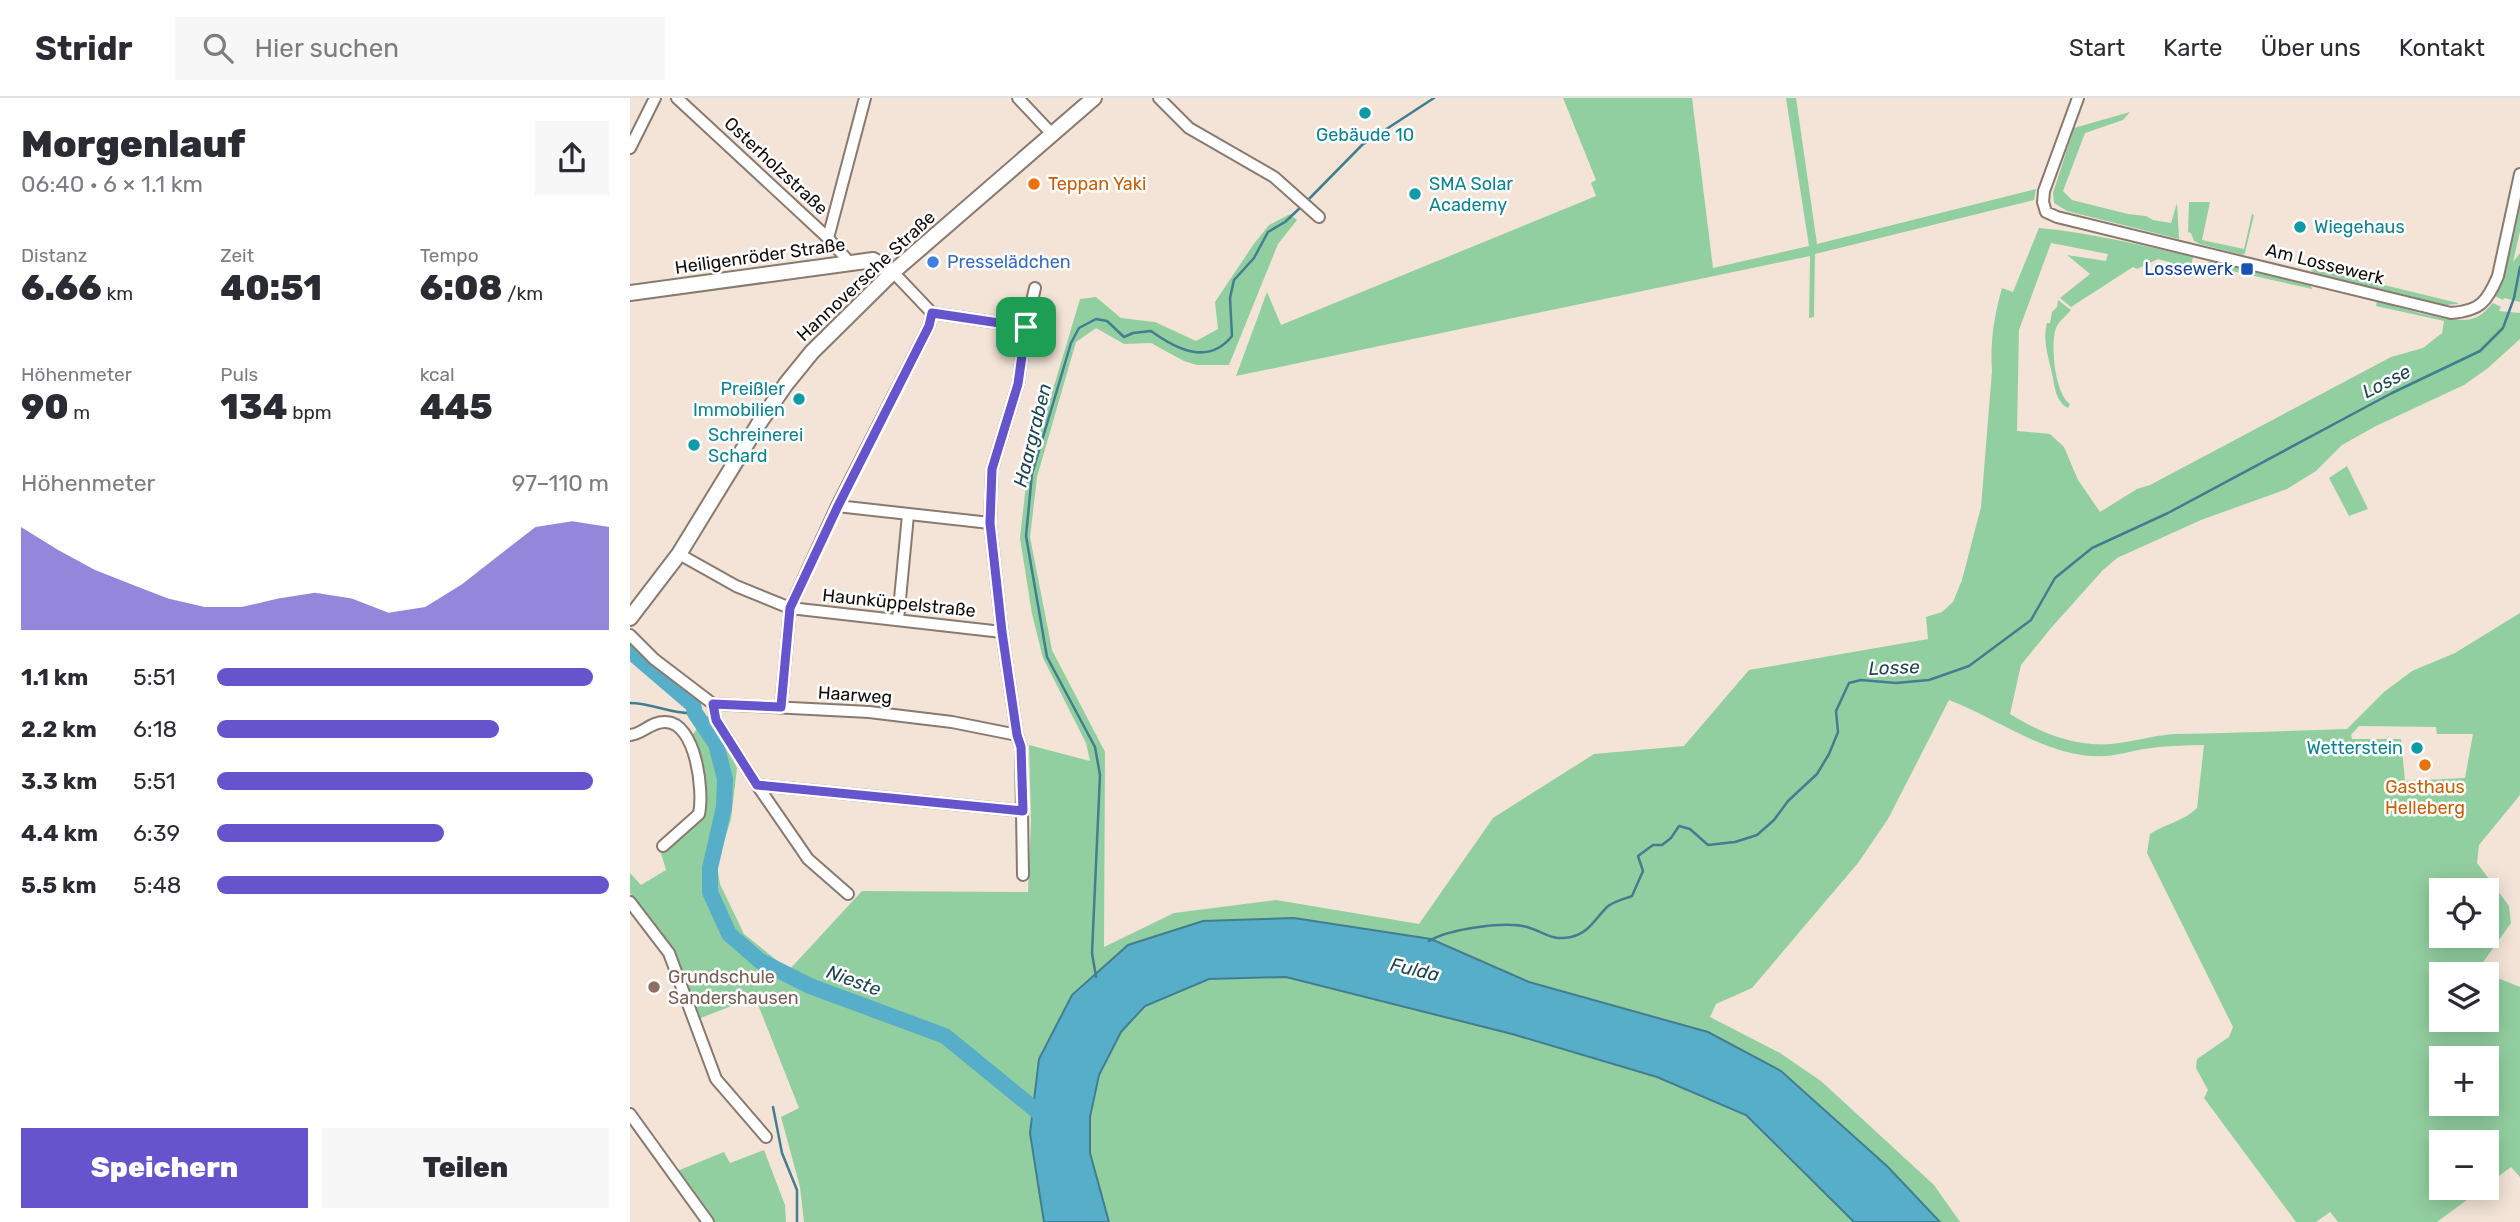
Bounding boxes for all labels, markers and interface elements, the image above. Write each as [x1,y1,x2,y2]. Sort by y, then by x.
search box [175,17,665,80]
text: Stridr [35,29,133,68]
icon: search [199,29,237,67]
text: Hier suchen [255,33,399,64]
text: Start [2069,34,2125,62]
text: Karte [2163,34,2223,62]
text: Über uns [2261,34,2361,62]
text: Kontakt [2399,34,2485,62]
marker: Gebäude 10 [1357,105,1373,121]
street label: Osterholzstraße [720,112,832,220]
text: Morgenlauf [21,121,245,167]
button: share [535,121,609,195]
place label: Gebäude 10 [1316,124,1414,146]
text: 06:40 · 6 × 1.1 km [21,170,203,198]
place label: Teppan Yaki [1048,173,1146,195]
place label: SMA Solar Academy [1429,173,1513,216]
marker: Teppan Yaki [1026,176,1042,192]
marker: SMA Solar Academy [1407,186,1423,202]
street label: Hannoversche Straße [792,206,940,346]
place label: Wiegehaus [2314,216,2405,238]
marker: Wiegehaus [2292,219,2308,235]
street label: Heiligenröder Straße [673,233,847,279]
street label: Am Lossewerk [2263,239,2387,290]
text: Distanz [21,244,87,267]
text: Zeit [220,244,254,267]
text: Tempo [420,244,479,267]
place label: Presselädchen [947,251,1071,273]
marker: Presselädchen [925,254,941,270]
place label: Lossewerk [2144,258,2234,280]
marker: Lossewerk [2239,261,2255,277]
text: 6.66 [21,267,102,309]
text: 40:51 [220,267,322,309]
text: 6:08 [420,267,503,309]
text: km [102,282,133,305]
text: /km [503,282,543,305]
pin [996,297,1056,357]
icon: arrive [1007,308,1045,346]
water label: Losse [2358,359,2415,403]
text: Höhenmeter [21,363,132,386]
text: Puls [220,363,258,386]
text: kcal [420,363,455,386]
place label: Preißler Immobilien [693,378,785,421]
water label: Haargraben [1008,381,1056,489]
text: 90 [21,386,69,428]
text: 134 [220,386,288,428]
text: 445 [420,386,493,428]
marker: Preißler Immobilien [791,391,807,407]
text: m [69,401,90,424]
text: bpm [288,401,332,424]
place label: Schreinerei Schard [708,424,803,467]
marker: Schreinerei Schard [686,437,702,453]
text: Höhenmeter [21,469,155,497]
text: 97–110 m [512,469,609,497]
street label: Haunküppelstraße [821,584,977,622]
water label: Losse [1868,655,1920,680]
text: 1.1 km [21,663,88,691]
text: 5:51 [133,663,176,691]
street label: Haarweg [817,681,893,709]
text: 2.2 km [21,715,97,743]
text: 6:18 [133,715,177,743]
place label: Wetterstein [2306,737,2403,759]
marker: Wetterstein [2409,740,2425,756]
marker: Gasthaus Helleberg [2417,757,2433,773]
text: 3.3 km [21,767,97,795]
text: 5:51 [133,767,176,795]
place label: Gasthaus Helleberg [2385,776,2465,819]
text: 4.4 km [21,819,98,847]
text: 6:39 [133,819,180,847]
text: 5.5 km [21,871,97,899]
text: 5:48 [133,871,181,899]
map controls [2429,878,2499,1200]
button: locate [2429,878,2499,948]
water label: Fulda [1388,953,1442,986]
water label: Nieste [824,960,884,1001]
button: layers [2429,962,2499,1032]
place label: Grundschule Sandershausen [668,966,799,1009]
marker: Grundschule Sandershausen [646,979,662,995]
button: + [2429,1046,2499,1116]
button: Speichern [21,1128,308,1208]
button: Teilen [322,1128,609,1208]
button: − [2429,1130,2499,1200]

